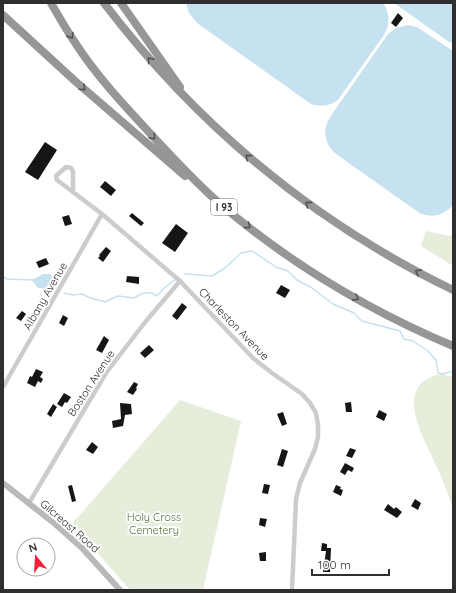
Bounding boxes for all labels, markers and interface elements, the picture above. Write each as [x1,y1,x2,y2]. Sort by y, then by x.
one-way arrow [67,32,74,39]
one-way arrow [147,57,154,64]
one-way arrow [79,84,86,91]
one-way arrow [148,132,156,140]
one-way arrow [245,154,253,161]
road number: I 93 [211,199,237,215]
one-way arrow [305,201,312,209]
one-way arrow [243,221,250,228]
street label: Albany Avenue [20,260,70,332]
one-way arrow [415,270,422,277]
street label: Charleston Avenue [196,285,272,363]
one-way arrow [352,293,359,301]
street label: Boston Avenue [64,347,118,419]
street label: Gilcreast Road [37,496,103,556]
park label: Holy Cross Cemetery [127,510,181,537]
north arrow [16,537,56,577]
text: N [27,540,39,555]
scale bar [312,551,389,577]
text: 100 m [318,557,351,572]

